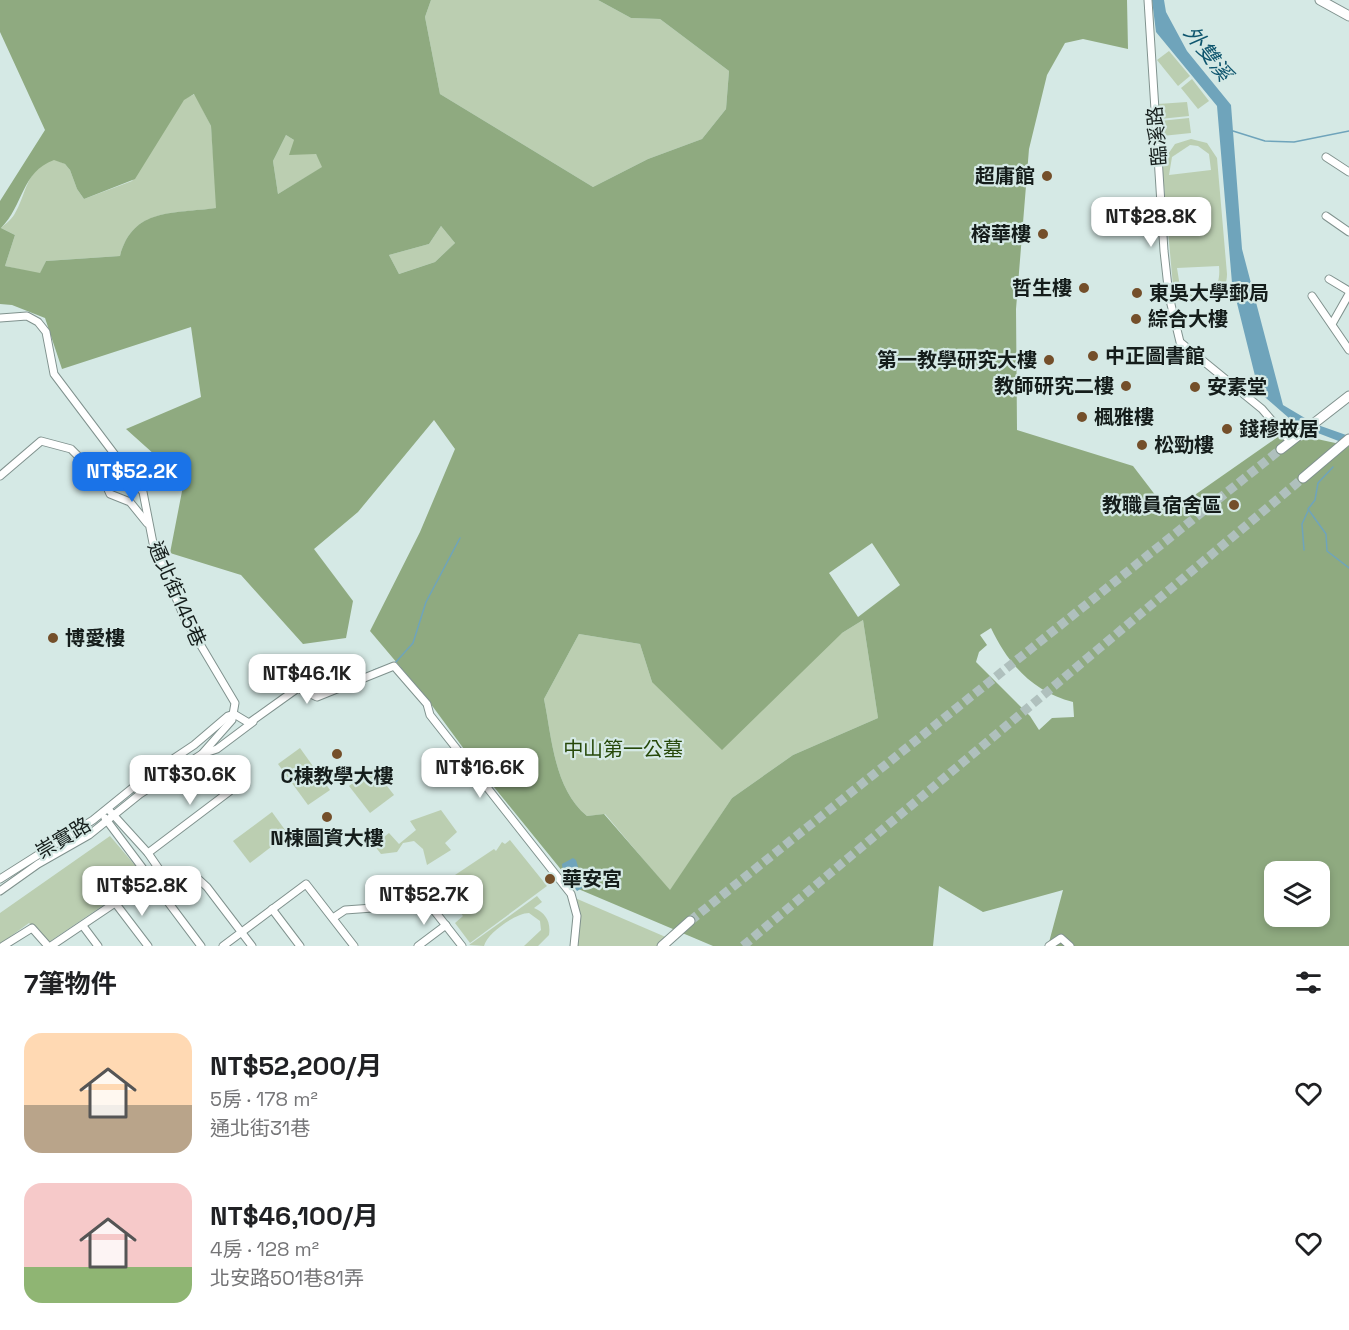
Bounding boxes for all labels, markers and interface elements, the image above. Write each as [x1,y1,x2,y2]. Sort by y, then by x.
water label: 外雙溪 [1178,20,1240,88]
street label: 臨溪路 [1141,105,1173,167]
place label: 超庸館 [975,163,1035,189]
marker: 超庸館 [1040,169,1054,183]
pin: NT$28.8K [1089,197,1213,248]
text: NT$28.8K [1105,203,1197,229]
place label: 榕華樓 [971,221,1031,247]
marker: 榕華樓 [1036,227,1050,241]
place label: 哲生樓 [1012,275,1072,301]
place label: 東吳大學郵局 [1149,280,1269,306]
marker: 哲生樓 [1077,281,1091,295]
marker: 東吳大學郵局 [1130,286,1144,300]
place label: 綜合大樓 [1148,306,1228,332]
marker: 綜合大樓 [1129,312,1143,326]
place label: 中正圖書館 [1105,343,1205,369]
place label: 第一教學研究大樓 [877,347,1037,373]
marker: 中正圖書館 [1086,349,1100,363]
marker: 第一教學研究大樓 [1042,353,1056,367]
place label: 教師研究二樓 [994,373,1114,399]
place label: 安素堂 [1207,374,1267,400]
marker: 教師研究二樓 [1119,379,1133,393]
marker: 安素堂 [1188,380,1202,394]
place label: 楓雅樓 [1094,404,1154,430]
marker: 楓雅樓 [1075,410,1089,424]
place label: 錢穆故居 [1239,416,1319,442]
marker: 錢穆故居 [1220,422,1234,436]
place label: 松勁樓 [1154,432,1214,458]
marker: 松勁樓 [1135,438,1149,452]
pin: NT$52.2K [70,452,194,503]
text: NT$52.2K [86,458,178,484]
place label: 教職員宿舍區 [1102,492,1222,518]
marker: 教職員宿舍區 [1227,498,1241,512]
street label: 通北街145巷 [142,537,212,651]
place label: 博愛樓 [65,625,125,651]
marker: 博愛樓 [46,631,60,645]
pin: NT$46.1K [245,654,369,705]
text: NT$46.1K [263,660,351,686]
park label: 中山第一公墓 [563,736,683,762]
marker: C棟教學大樓 [330,747,344,761]
pin: NT$16.6K [418,748,542,799]
text: NT$16.6K [435,754,525,780]
pin: NT$30.6K [128,755,252,806]
text: NT$30.6K [144,761,236,787]
place label: C棟教學大樓 [281,763,393,789]
marker: N棟圖資大樓 [320,810,334,824]
street label: 崇實路 [31,811,95,865]
place label: N棟圖資大樓 [270,825,384,851]
map controls [1264,861,1330,927]
button: layers [1264,861,1330,927]
pin: NT$52.8K [80,866,204,917]
place label: 華安宮 [562,866,622,892]
text: NT$52.8K [96,872,188,898]
marker: 華安宮 [543,872,557,886]
pin: NT$52.7K [362,875,486,926]
text: NT$52.7K [379,881,469,907]
icon: filters [1292,966,1325,999]
text: 7筆物件 [24,967,116,1001]
text: NT$52,200/月 [210,1049,382,1083]
icon: home [72,1057,144,1129]
icon: heart [1292,1077,1325,1110]
text: 5房 · 178 m² [210,1086,318,1112]
text: 通北街31巷 [210,1115,310,1141]
text: NT$46,100/月 [210,1199,379,1233]
icon: home [72,1207,144,1279]
icon: heart [1292,1227,1325,1260]
text: 4房 · 128 m² [210,1236,319,1262]
text: 北安路501巷81弄 [210,1265,364,1291]

